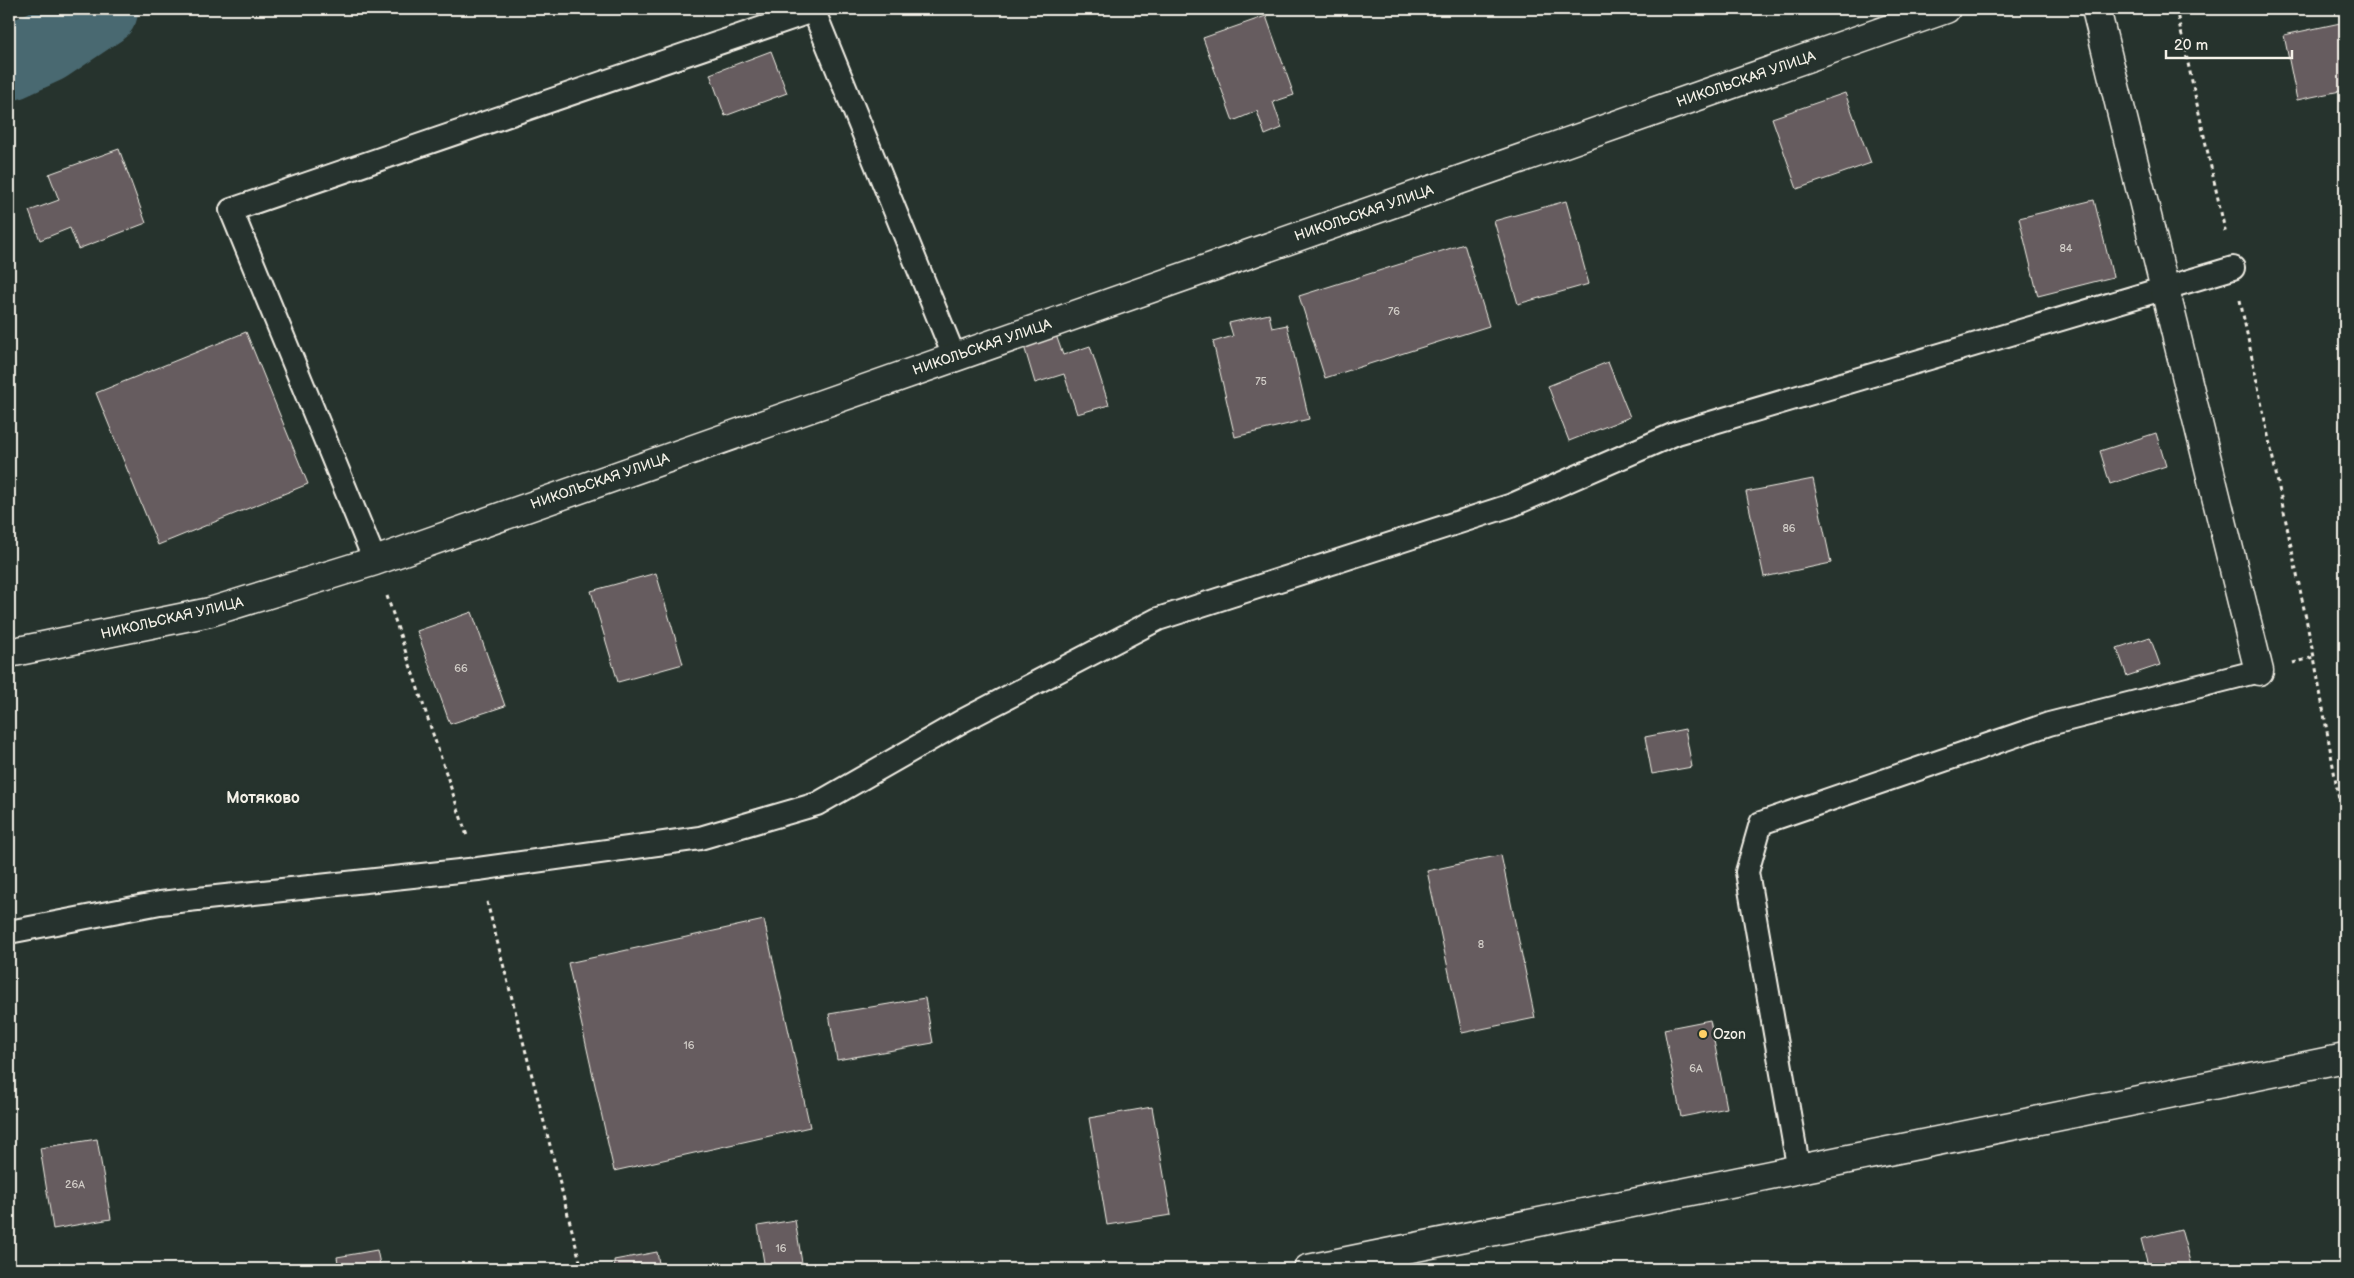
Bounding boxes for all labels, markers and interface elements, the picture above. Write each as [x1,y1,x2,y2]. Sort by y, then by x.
scale bar [2166,28,2293,60]
text: 20 m [2174,36,2208,55]
street label: НИКОЛЬСКАЯ УЛИЦА [1674,47,1818,111]
street label: НИКОЛЬСКАЯ УЛИЦА [1292,181,1436,245]
house number: 84 [2059,242,2073,255]
house number: 76 [1388,305,1400,318]
street label: НИКОЛЬСКАЯ УЛИЦА [910,315,1054,379]
house number: 75 [1255,375,1267,388]
street label: НИКОЛЬСКАЯ УЛИЦА [528,449,672,513]
house number: 86 [1782,522,1796,535]
street label: НИКОЛЬСКАЯ УЛИЦА [99,593,245,643]
house number: 66 [454,662,468,675]
district label: Мотяково [226,789,300,808]
house number: 8 [1478,938,1484,951]
place label: Ozon [1713,1026,1746,1043]
marker: Ozon [1697,1028,1709,1040]
house number: 16 [684,1039,695,1052]
house number: 6А [1689,1062,1703,1075]
house number: 26А [65,1178,85,1191]
house number: 16 [776,1242,787,1255]

